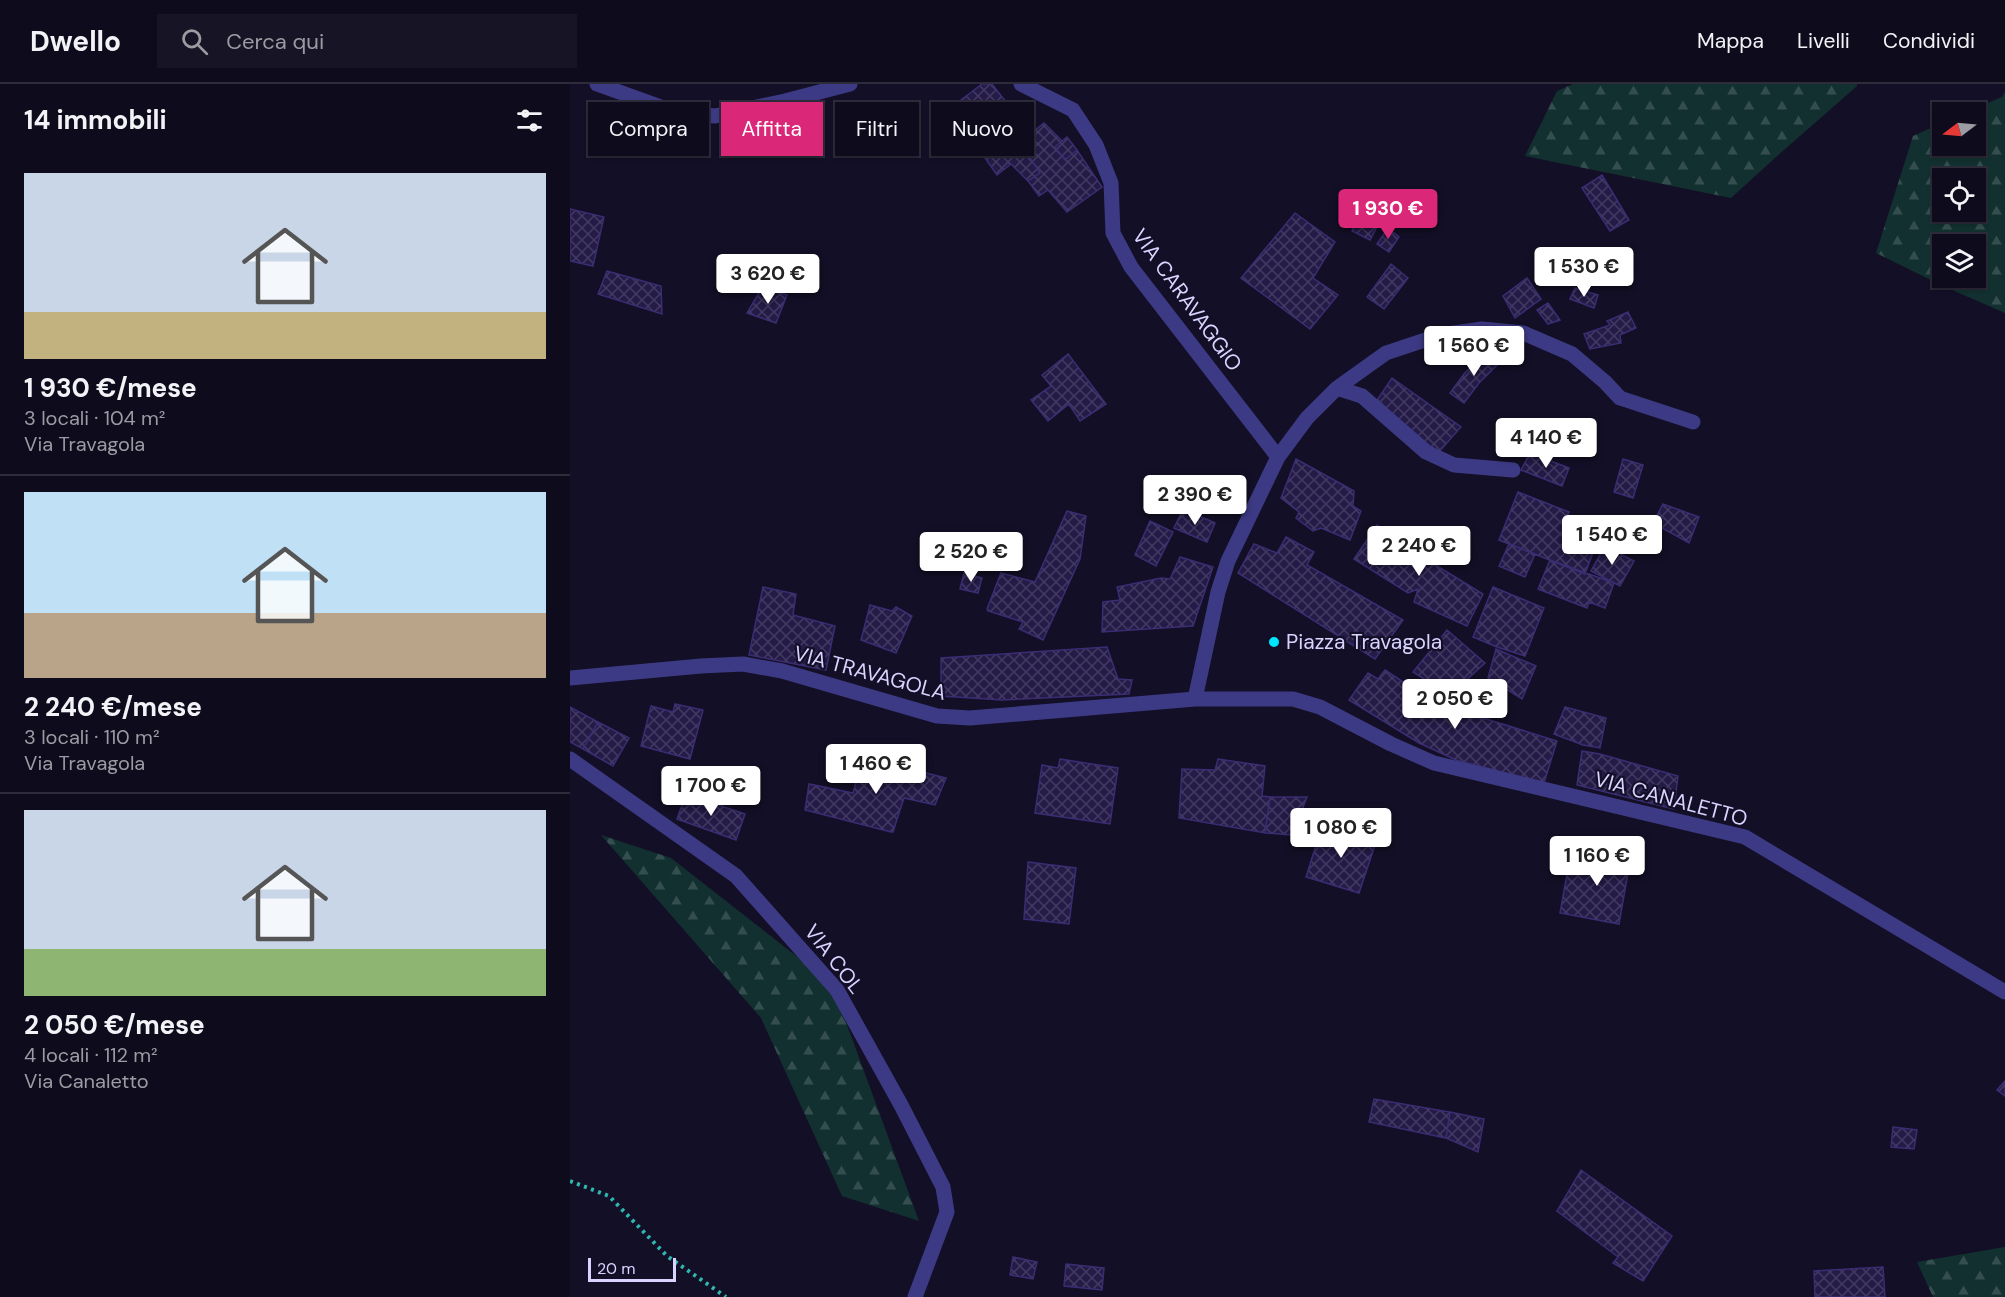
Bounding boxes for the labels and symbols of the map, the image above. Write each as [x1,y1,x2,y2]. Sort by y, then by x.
north arrow [1932,102,1986,156]
pin: 1 930 € [1333,189,1443,240]
street label: VIA CARAVAGGIO [1126,223,1248,377]
pin: 1 530 € [1529,247,1639,298]
pin: 3 620 € [713,254,823,305]
pin: 1 560 € [1419,326,1529,377]
pin: 4 140 € [1491,418,1601,469]
pin: 2 390 € [1140,475,1250,526]
pin: 1 540 € [1557,515,1667,566]
pin: 2 240 € [1364,526,1474,577]
pin: 2 520 € [916,532,1026,583]
place label: Piazza Travagola [1286,628,1442,656]
marker: Piazza Travagola [1267,635,1281,649]
street label: VIA TRAVAGOLA [791,639,949,707]
pin: 2 050 € [1400,679,1510,730]
pin: 1 460 € [821,744,931,795]
street label: VIA CANALETTO [1591,765,1751,833]
pin: 1 700 € [656,766,766,817]
pin: 1 080 € [1286,808,1396,859]
pin: 1 160 € [1542,836,1652,887]
street label: VIA COL [798,919,870,999]
scale bar [588,1255,676,1282]

